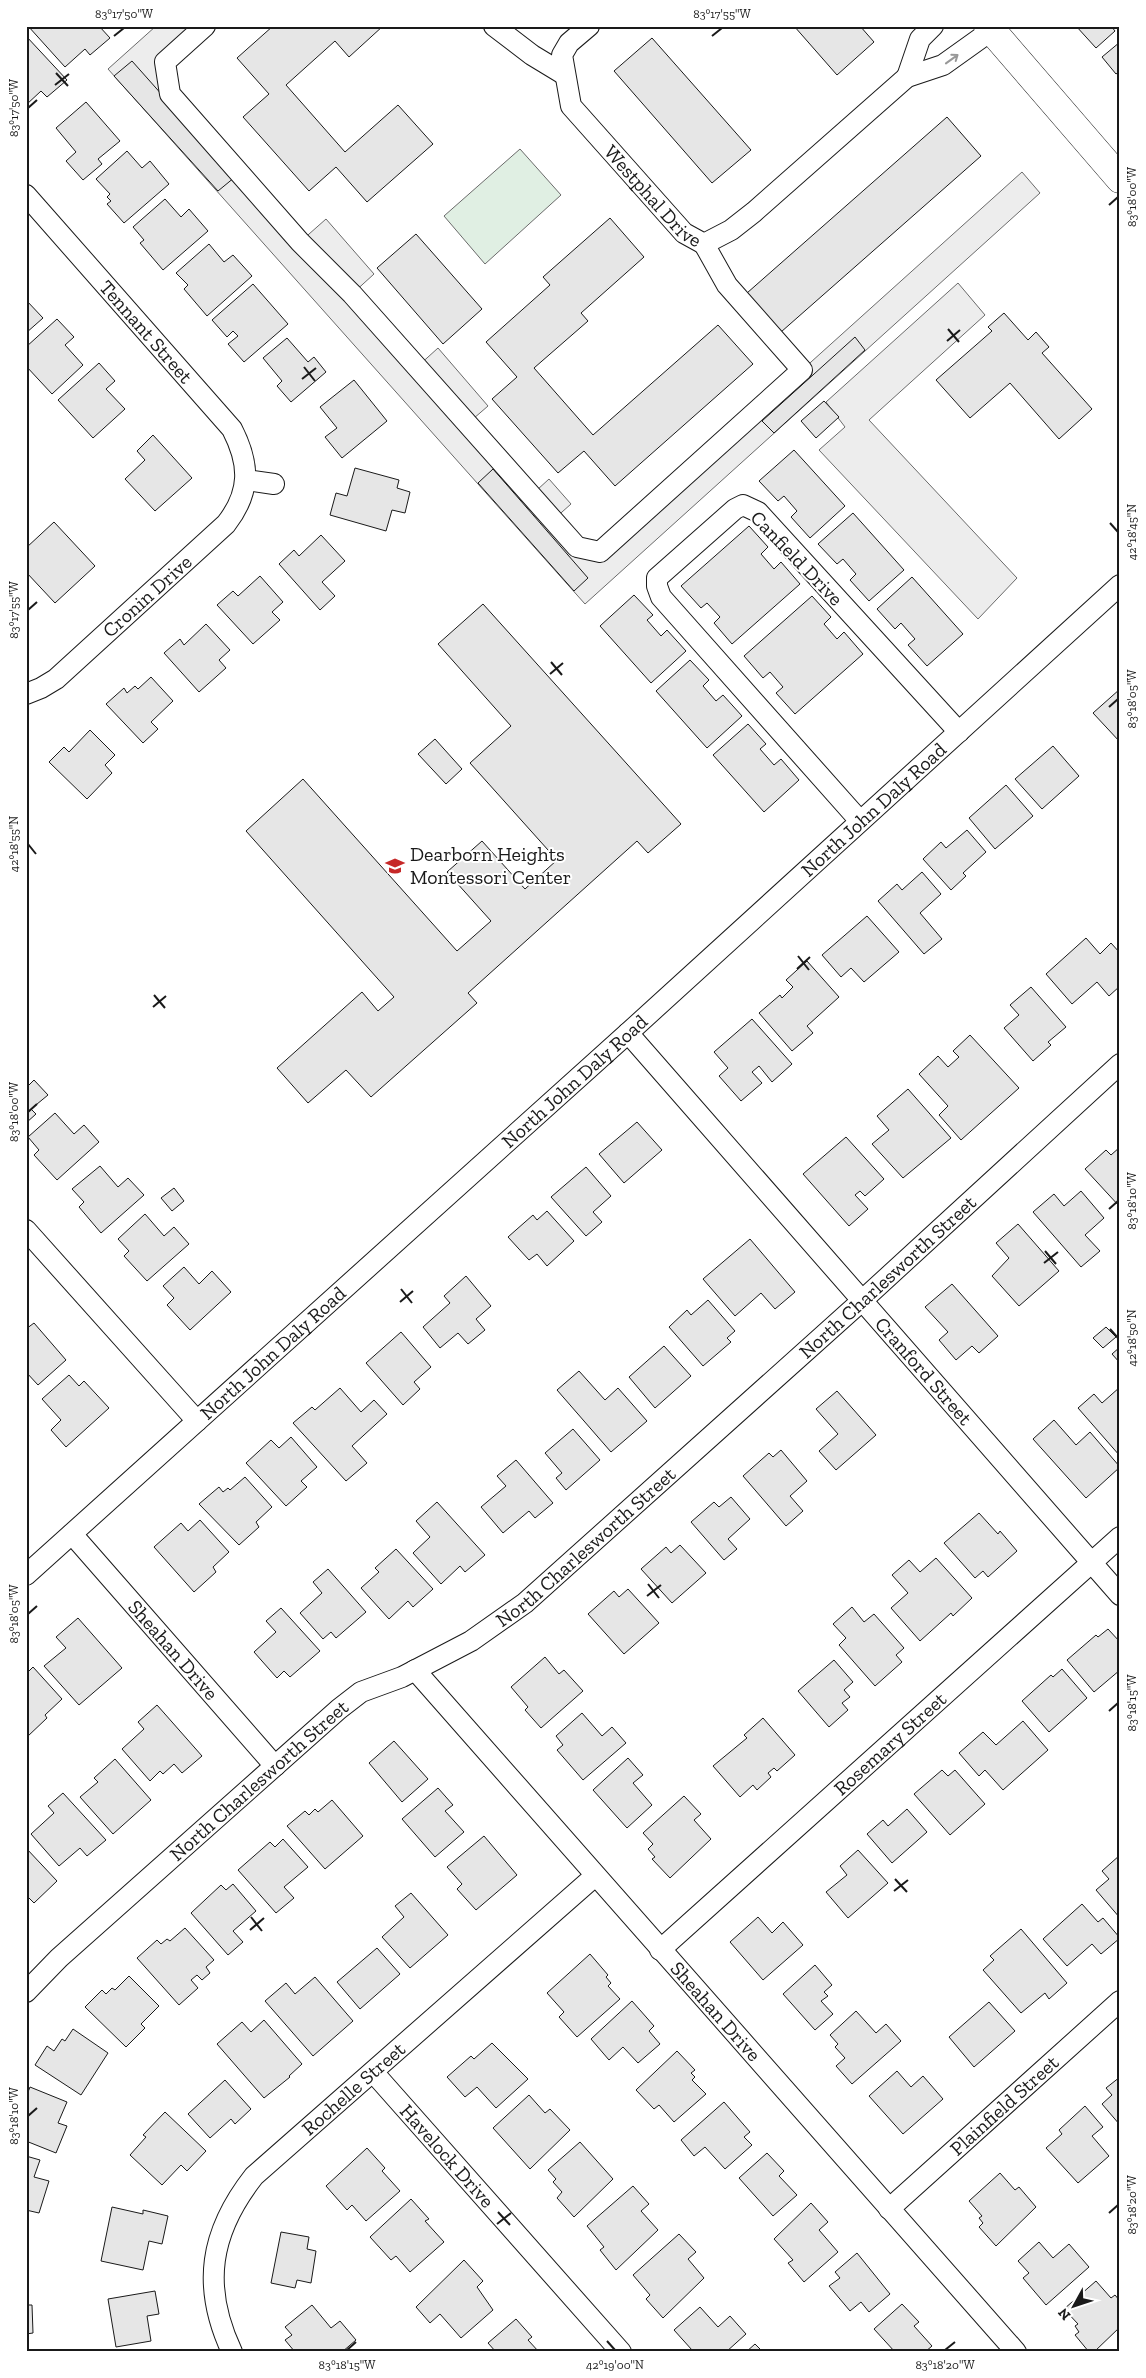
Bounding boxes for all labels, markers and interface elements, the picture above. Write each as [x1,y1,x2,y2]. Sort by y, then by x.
text: 83°17'50"W [95,7,154,21]
text: 83°17'55"W [693,7,751,21]
one-way arrow [945,54,959,64]
text: 83°17'50"W [7,78,21,137]
street label: Westphal Drive [599,140,706,252]
text: 83°18'00"W [1125,166,1139,227]
street label: Tennant Street [95,275,198,389]
text: 42°18'45"N [1125,504,1139,560]
street label: Canfield Drive [746,506,848,610]
street label: Cronin Drive [97,550,197,642]
text: 83°17'55"W [7,581,21,639]
text: 83°18'05"W [1125,669,1139,729]
street label: North John Daly Road [796,737,951,882]
text: 42°18'55"N [7,816,21,872]
place label: Dearborn Heights Montessori Center [410,842,571,889]
school or university icon: Dearborn Heights Montessori Center [384,855,406,877]
street label: North John Daly Road [497,1009,652,1153]
text: 83°18'00"W [7,1081,21,1142]
text: 83°18'10"W [1125,1171,1139,1230]
street label: North Charlesworth Street [794,1190,981,1363]
street label: North John Daly Road [195,1281,351,1425]
text: 42°18'50"N [1125,1309,1139,1367]
street label: Cranford Street [870,1312,978,1430]
street label: North Charlesworth Street [491,1461,681,1632]
text: 83°18'05"W [7,1584,21,1644]
street label: Sheahan Drive [123,1595,224,1705]
text: 83°18'15"W [1125,1674,1139,1731]
street label: Rosemary Street [829,1687,952,1800]
street label: North Charlesworth Street [165,1694,353,1866]
street label: Sheahan Drive [666,1957,766,2066]
street label: Rochelle Street [297,2036,410,2140]
street label: Plainfield Street [945,2050,1064,2160]
text: 83°18'10"W [7,2086,21,2145]
street label: Havelock Drive [395,2099,499,2213]
text: 83°18'20"W [1125,2175,1139,2235]
north arrow [1048,2280,1098,2330]
text: N [1054,2304,1074,2324]
text: 83°18'15"W [319,2358,376,2372]
text: 42°19'00"N [586,2358,644,2372]
text: 83°18'20"W [915,2358,975,2372]

